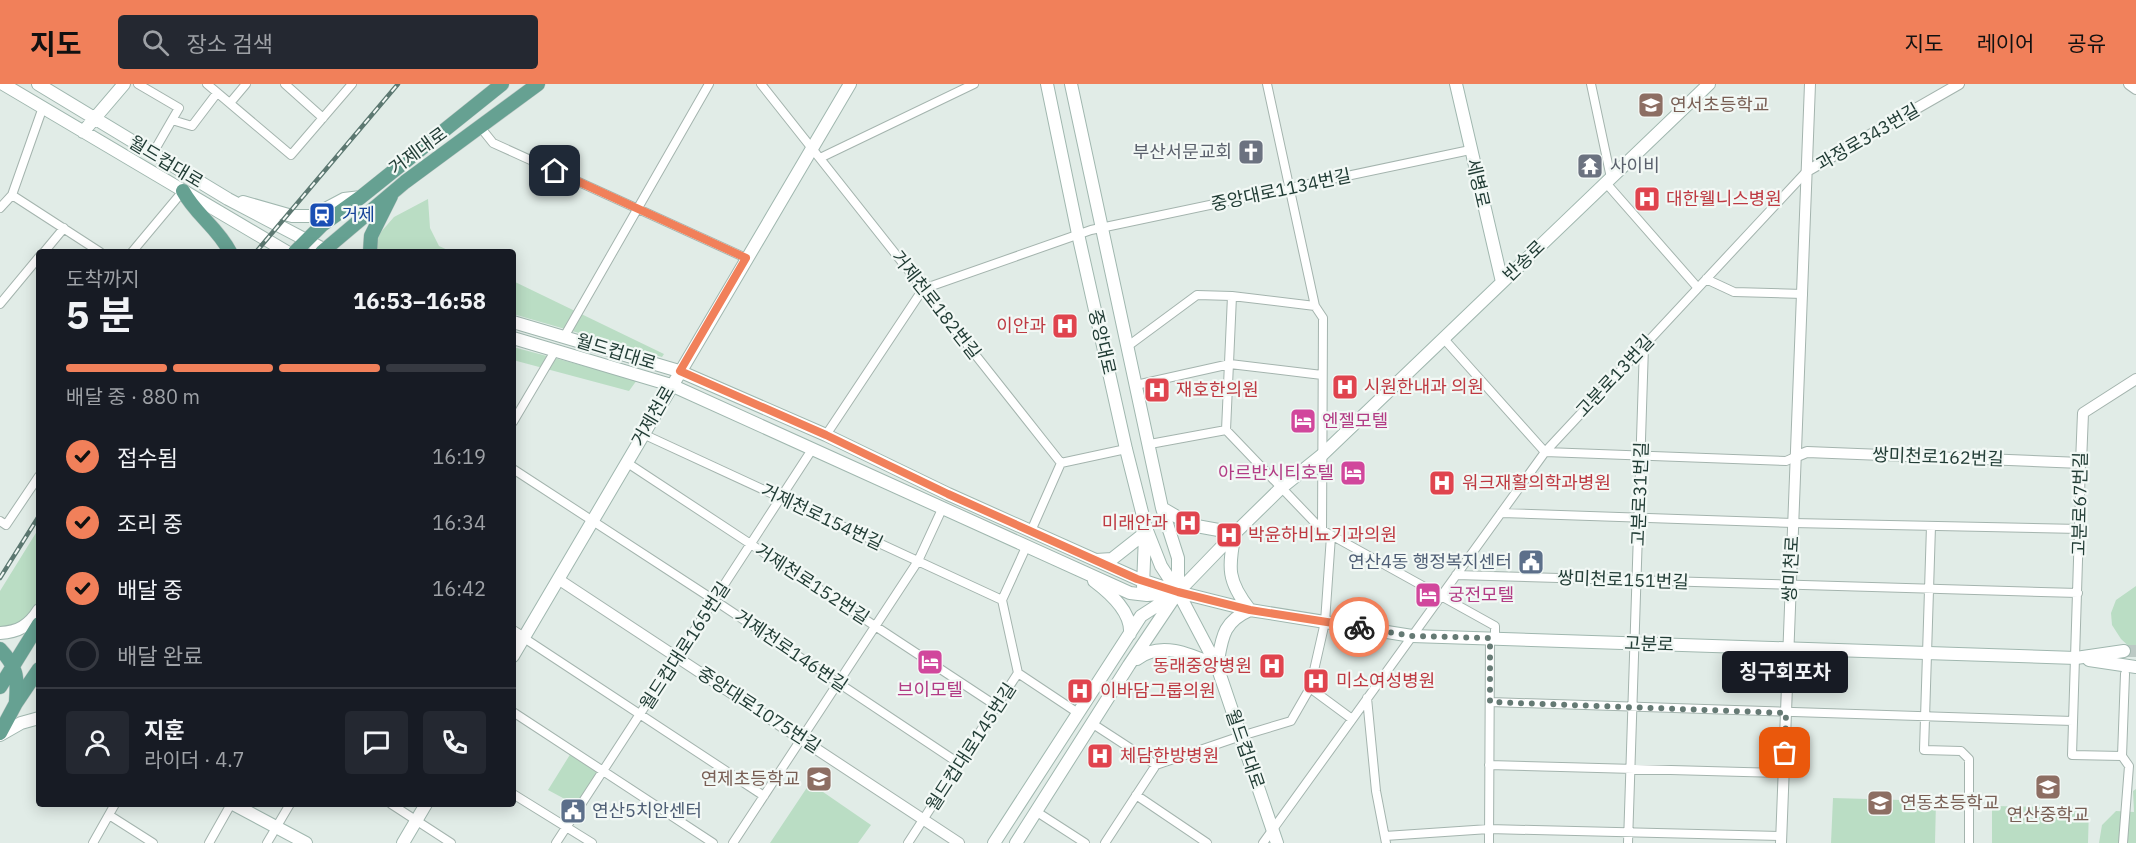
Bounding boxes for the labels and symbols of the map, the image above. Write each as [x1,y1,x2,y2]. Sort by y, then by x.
school or university icon: 연서초등학교 [1636,90,1666,120]
place label: 연서초등학교 [1670,93,1769,116]
street label: 과정로343번길 [1812,98,1923,175]
street label: 거제대로 [384,122,451,179]
street label: 월드컵대로 [125,130,208,193]
church icon: 부산서문교회 [1236,137,1266,167]
place label: 부산서문교회 [1133,140,1232,163]
pin [529,145,580,196]
temple icon: 사이비 [1575,151,1605,181]
place label: 사이비 [1610,154,1660,177]
street label: 세병로 [1462,156,1495,210]
street label: 중앙대로1134번길 [1209,163,1353,216]
hospital icon: 대한웰니스병원 [1632,184,1662,214]
place label: 대한웰니스병원 [1666,187,1782,210]
station icon: 거제 [307,200,337,230]
place label: 거제 [342,203,375,226]
street label: 반송로 [1498,235,1550,286]
street label: 거제천로182번길 [887,246,986,364]
street label: 중앙대로 [1084,307,1121,377]
hospital icon: 이안과 [1050,311,1080,341]
place label: 이안과 [996,314,1046,337]
street label: 월드컵대로 [573,328,659,375]
street label: 고분로13번길 [1571,330,1659,422]
hospital icon: 시원한내과 의원 [1330,372,1360,402]
hospital icon: 재호한의원 [1142,375,1172,405]
place label: 시원한내과 의원 [1364,375,1484,398]
place label: 재호한의원 [1176,378,1259,401]
street label: 거제천로 [626,381,679,450]
hotel icon: 엔젤모텔 [1288,406,1318,436]
place label: 엔젤모텔 [1322,409,1388,432]
street label: 고분로31번길 [1626,441,1653,547]
street label: 쌍미천로162번길 [1872,443,2004,470]
street label: 고분로67번길 [2067,452,2092,556]
hotel icon: 아르반시티호텔 [1338,458,1368,488]
place label: 아르반시티호텔 [1218,461,1334,484]
hospital icon: 워크재활의학과병원 [1427,468,1457,498]
place label: 워크재활의학과병원 [1462,471,1611,494]
street label: 거제천로154번길 [758,478,887,555]
hospital icon: 미래안과 [1173,508,1203,538]
place label: 미래안과 [1102,511,1168,534]
hospital icon: 박윤하비뇨기과의원 [1214,520,1244,550]
place label: 박윤하비뇨기과의원 [1248,523,1397,546]
street label: 쌍미천로 [1777,535,1804,603]
street label: 거제천로152번길 [751,538,874,629]
public building icon: 연산4동 행정복지센터 [1516,547,1546,577]
place label: 연산4동 행정복지센터 [1348,550,1512,573]
street label: 쌍미천로151번길 [1557,566,1689,593]
street label: 월드컵대로165번길 [635,577,735,714]
hotel icon: 궁전모텔 [1413,580,1443,610]
place label: 궁전모텔 [1448,583,1514,606]
courier [1329,597,1389,657]
street label: 거제천로146번길 [730,604,852,697]
street label: 고분로 [1624,631,1674,656]
hotel icon: 브이모텔 [915,647,945,677]
hospital icon: 동래중앙병원 [1257,651,1287,681]
callout: 칭구회포차 [1722,651,1848,693]
place label: 동래중앙병원 [1153,654,1252,677]
street label: 중앙대로1075번길 [693,661,825,758]
hospital icon: 미소여성병원 [1301,666,1331,696]
place label: 미소여성병원 [1336,669,1435,692]
hospital icon: 이바담그룹의원 [1065,676,1095,706]
place label: 브이모텔 [897,678,963,701]
street label: 월드컵대로145번길 [921,678,1021,815]
place label: 이바담그룹의원 [1100,679,1216,702]
street label: 월드컵대로 [1221,706,1270,792]
pin [1759,727,1810,778]
hospital icon: 체담한방병원 [1085,741,1115,771]
place label: 체담한방병원 [1120,744,1219,767]
school or university icon: 연제초등학교 [804,764,834,794]
place label: 연제초등학교 [701,767,800,790]
school or university icon: 연산중학교 [2033,772,2063,802]
school or university icon: 연동초등학교 [1865,788,1895,818]
place label: 연동초등학교 [1900,791,1999,814]
public building icon: 연산5치안센터 [558,796,588,826]
place label: 연산5치안센터 [592,799,702,822]
place label: 연산중학교 [2007,803,2089,826]

